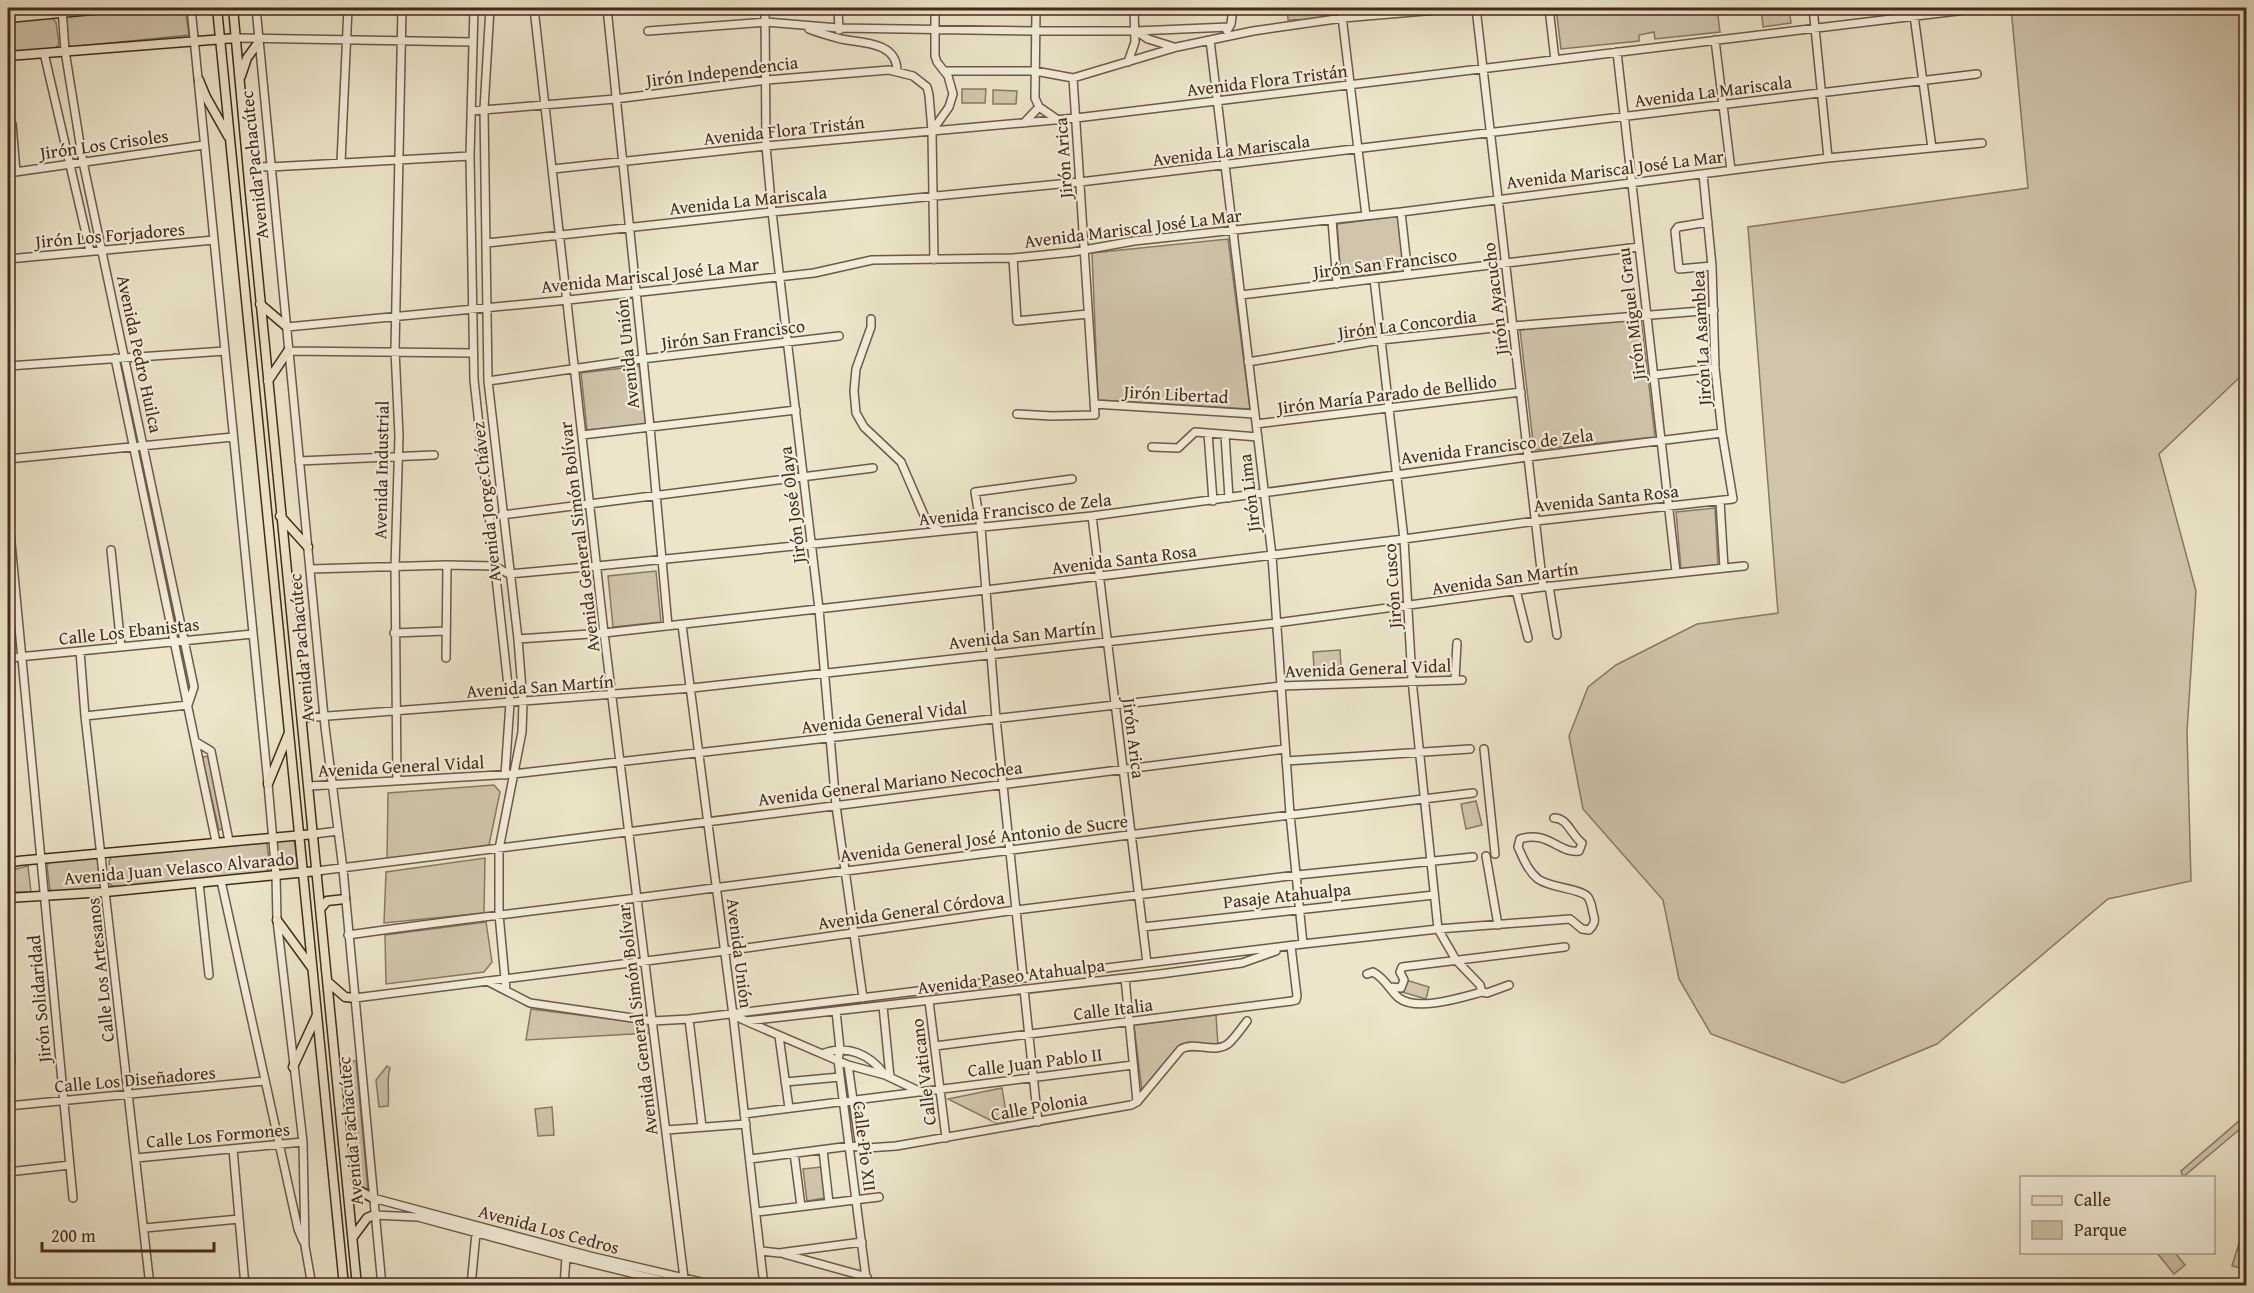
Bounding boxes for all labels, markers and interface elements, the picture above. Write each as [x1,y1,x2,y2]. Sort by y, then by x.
street label: Jirón Independencia [642,48,800,94]
street label: Avenida Flora Tristán [1185,57,1349,103]
street label: Avenida La Mariscala [1633,68,1794,114]
street label: Avenida Pachacútec [233,89,275,241]
street label: Avenida Flora Tristán [702,108,866,152]
street label: Jirón Arica [1047,116,1079,201]
street label: Jirón Los Crisoles [36,122,170,167]
street label: Avenida La Mariscala [1151,127,1312,173]
street label: Avenida Mariscal José La Mar [1505,142,1726,196]
street label: Avenida La Mariscala [668,178,829,222]
street label: Avenida Mariscal José La Mar [1023,201,1244,255]
street label: Jirón Los Forjadores [32,215,186,255]
street label: Jirón San Francisco [1310,241,1458,285]
street label: Jirón Ayacucho [1475,241,1516,359]
street label: Jirón Miguel Grau [1609,246,1653,384]
street label: Avenida Mariscal José La Mar [540,250,761,300]
street label: Jirón La Asamblea [1684,269,1718,408]
street label: Avenida Pedro Huilca [110,273,170,436]
street label: Avenida Unión [608,298,646,410]
street label: Jirón La Concordia [1334,302,1478,346]
street label: Jirón San Francisco [658,312,806,356]
street label: Jirón María Parado de Bellido [1274,367,1498,421]
street label: Jirón Libertad [1121,378,1229,410]
street label: Avenida Industrial [366,400,396,540]
street label: Avenida General Simón Bolívar [551,419,607,654]
street label: Avenida Jorge Chávez [464,420,508,584]
street label: Avenida Francisco de Zela [1399,421,1595,471]
street label: Jirón José Olaya [771,445,813,567]
street label: Jirón Lima [1231,452,1267,536]
street label: Avenida Santa Rosa [1532,477,1680,519]
street label: Avenida Francisco de Zela [917,485,1113,533]
street label: Avenida Santa Rosa [1050,537,1198,581]
street label: Jirón Cusco [1376,543,1409,631]
street label: Avenida San Martín [1430,554,1580,602]
street label: Avenida Pachacútec [281,572,321,724]
street label: Calle Los Ebanistas [57,610,201,652]
street label: Avenida San Martín [947,614,1097,656]
street label: Avenida General Vidal [1284,652,1452,684]
street label: Avenida San Martín [465,667,615,705]
street label: Avenida General Vidal [800,693,968,741]
street label: Jirón Arica [1115,694,1152,780]
street label: Avenida General Vidal [317,748,485,784]
street label: Avenida General Mariano Necochea [756,753,1024,813]
street label: Avenida General José Antonio de Sucre [838,807,1130,869]
street label: Avenida Juan Velasco Alvarado [63,844,295,892]
street label: Pasaje Atahualpa [1222,875,1353,915]
street label: Avenida General Córdova [816,883,1007,936]
street label: Calle Los Artesanos [79,896,121,1044]
street label: Avenida Unión [720,896,760,1010]
street label: Avenida General Simón Bolívar [609,902,665,1137]
street label: Jirón Solidaridad [20,934,58,1066]
street label: Avenida Paseo Atahualpa [916,951,1107,1001]
street label: Calle Italia [1072,991,1155,1027]
street label: Calle Vaticano [903,1017,943,1127]
street label: Calle Juan Pablo II [966,1040,1104,1084]
street label: Avenida Pachacútec [330,1055,370,1207]
street label: Calle Los Diseñadores [53,1059,217,1099]
street label: Calle Polonia [989,1084,1090,1128]
street label: Calle Pio XII [846,1099,884,1193]
street label: Calle Los Formones [145,1115,291,1155]
legend [2020,1176,2215,1254]
text: Calle [2074,1186,2111,1213]
street label: Avenida Los Cedros [476,1197,622,1261]
scale bar [42,1215,214,1253]
text: Parque [2074,1216,2127,1243]
text: 200 m [51,1222,96,1249]

